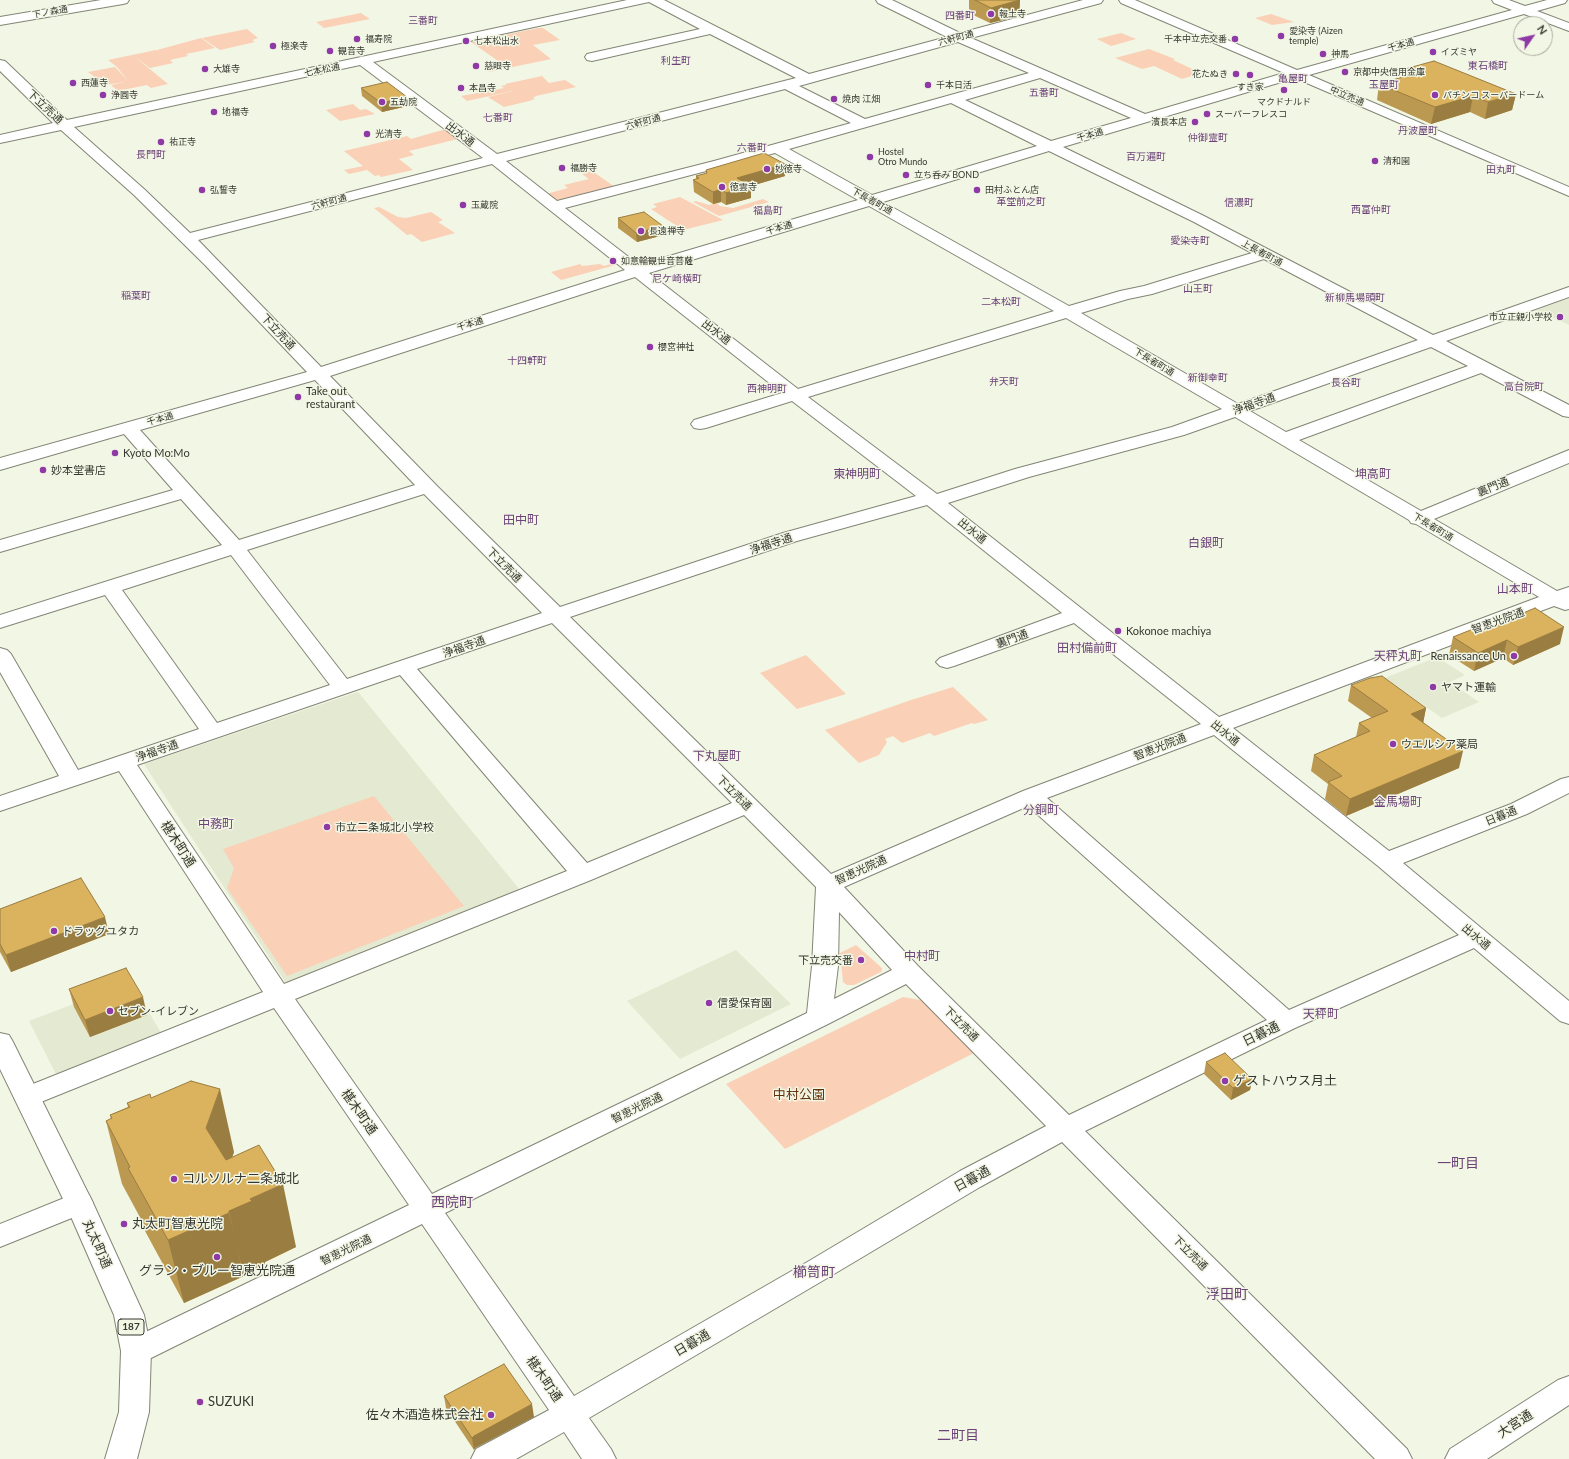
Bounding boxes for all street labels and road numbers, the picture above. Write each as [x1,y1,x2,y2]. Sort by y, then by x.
street label: 下ノ森通 [31,4,69,20]
street label: 六軒町通 [937,28,975,48]
street label: 千本通 [1387,36,1415,54]
street label: 七本松通 [303,61,341,79]
street label: 中立売通 [1328,84,1366,108]
street label: 下立売通 [24,87,66,127]
street label: 六軒町通 [624,112,662,132]
street label: 出水通 [443,119,477,149]
street label: 千本通 [1076,126,1104,144]
street label: 下長者町通 [850,185,894,217]
street label: 六軒町通 [310,192,348,212]
street label: 千本通 [765,219,793,237]
street label: 上長者町通 [1240,238,1284,268]
street label: 下立売通 [258,311,298,353]
street label: 千本通 [456,315,484,333]
street label: 出水通 [699,317,733,347]
street label: 下長者町通 [1132,346,1176,378]
street label: 浄福寺通 [1231,391,1277,417]
street label: 千本通 [146,410,174,428]
street label: 裏門通 [1475,475,1511,499]
street label: 下長者町通 [1411,511,1455,543]
street label: 出水通 [955,515,989,547]
street label: 浄福寺通 [748,531,794,557]
street label: 下立売通 [484,545,524,585]
street label: 智恵光院通 [1470,605,1526,637]
street label: 裏門通 [994,627,1030,651]
street label: 浄福寺通 [441,634,487,660]
street label: 出水通 [1208,717,1242,749]
street label: 智恵光院通 [1132,731,1188,763]
street label: 浄福寺通 [134,738,180,764]
street label: 下立売通 [714,773,754,813]
street label: 日暮通 [1483,804,1519,828]
street label: 椹木町通 [157,818,199,870]
street label: 智恵光院通 [833,853,889,887]
street label: 出水通 [1459,921,1493,953]
street label: 下立売通 [941,1004,981,1044]
street label: 日暮通 [1240,1018,1282,1050]
street label: 椹木町通 [338,1086,380,1138]
street label: 智恵光院通 [609,1090,665,1126]
street label: 日暮通 [951,1163,993,1195]
street label: 丸太町通 [79,1217,115,1271]
street label: 智恵光院通 [318,1232,374,1268]
street label: 下立売通 [1170,1233,1210,1273]
road number: 187 [118,1319,144,1335]
street label: 日暮通 [671,1326,713,1360]
street label: 椹木町通 [523,1353,565,1405]
street label: 大宮通 [1494,1407,1536,1441]

